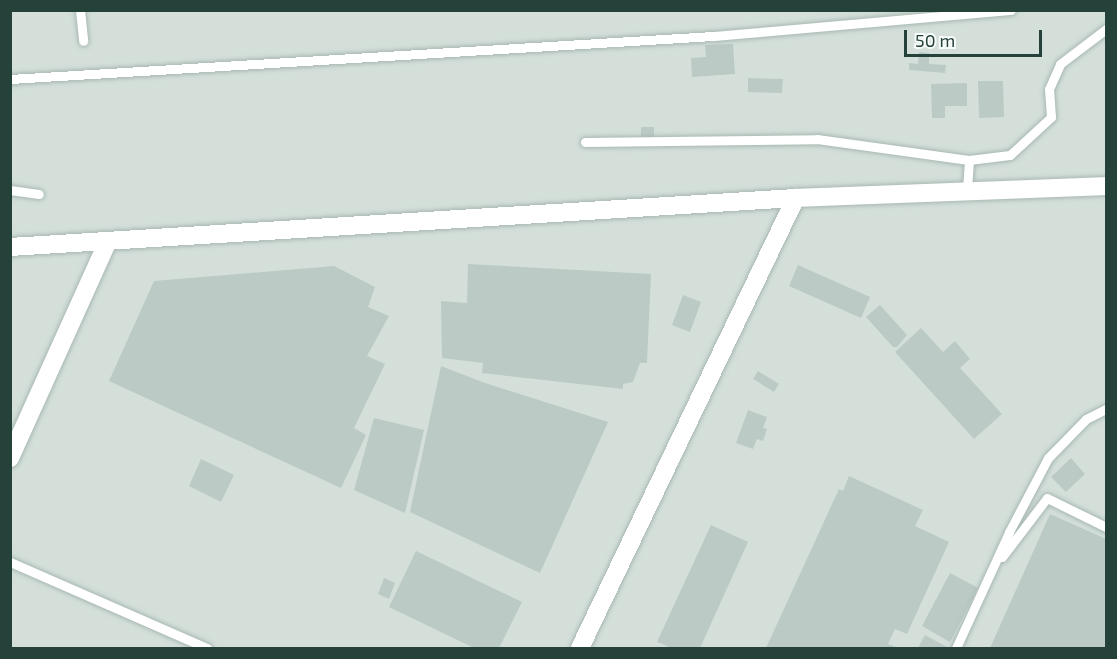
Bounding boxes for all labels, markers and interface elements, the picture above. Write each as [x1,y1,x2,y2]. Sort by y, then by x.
scale bar [907,18,1045,56]
text: 50 m [915,29,955,51]

